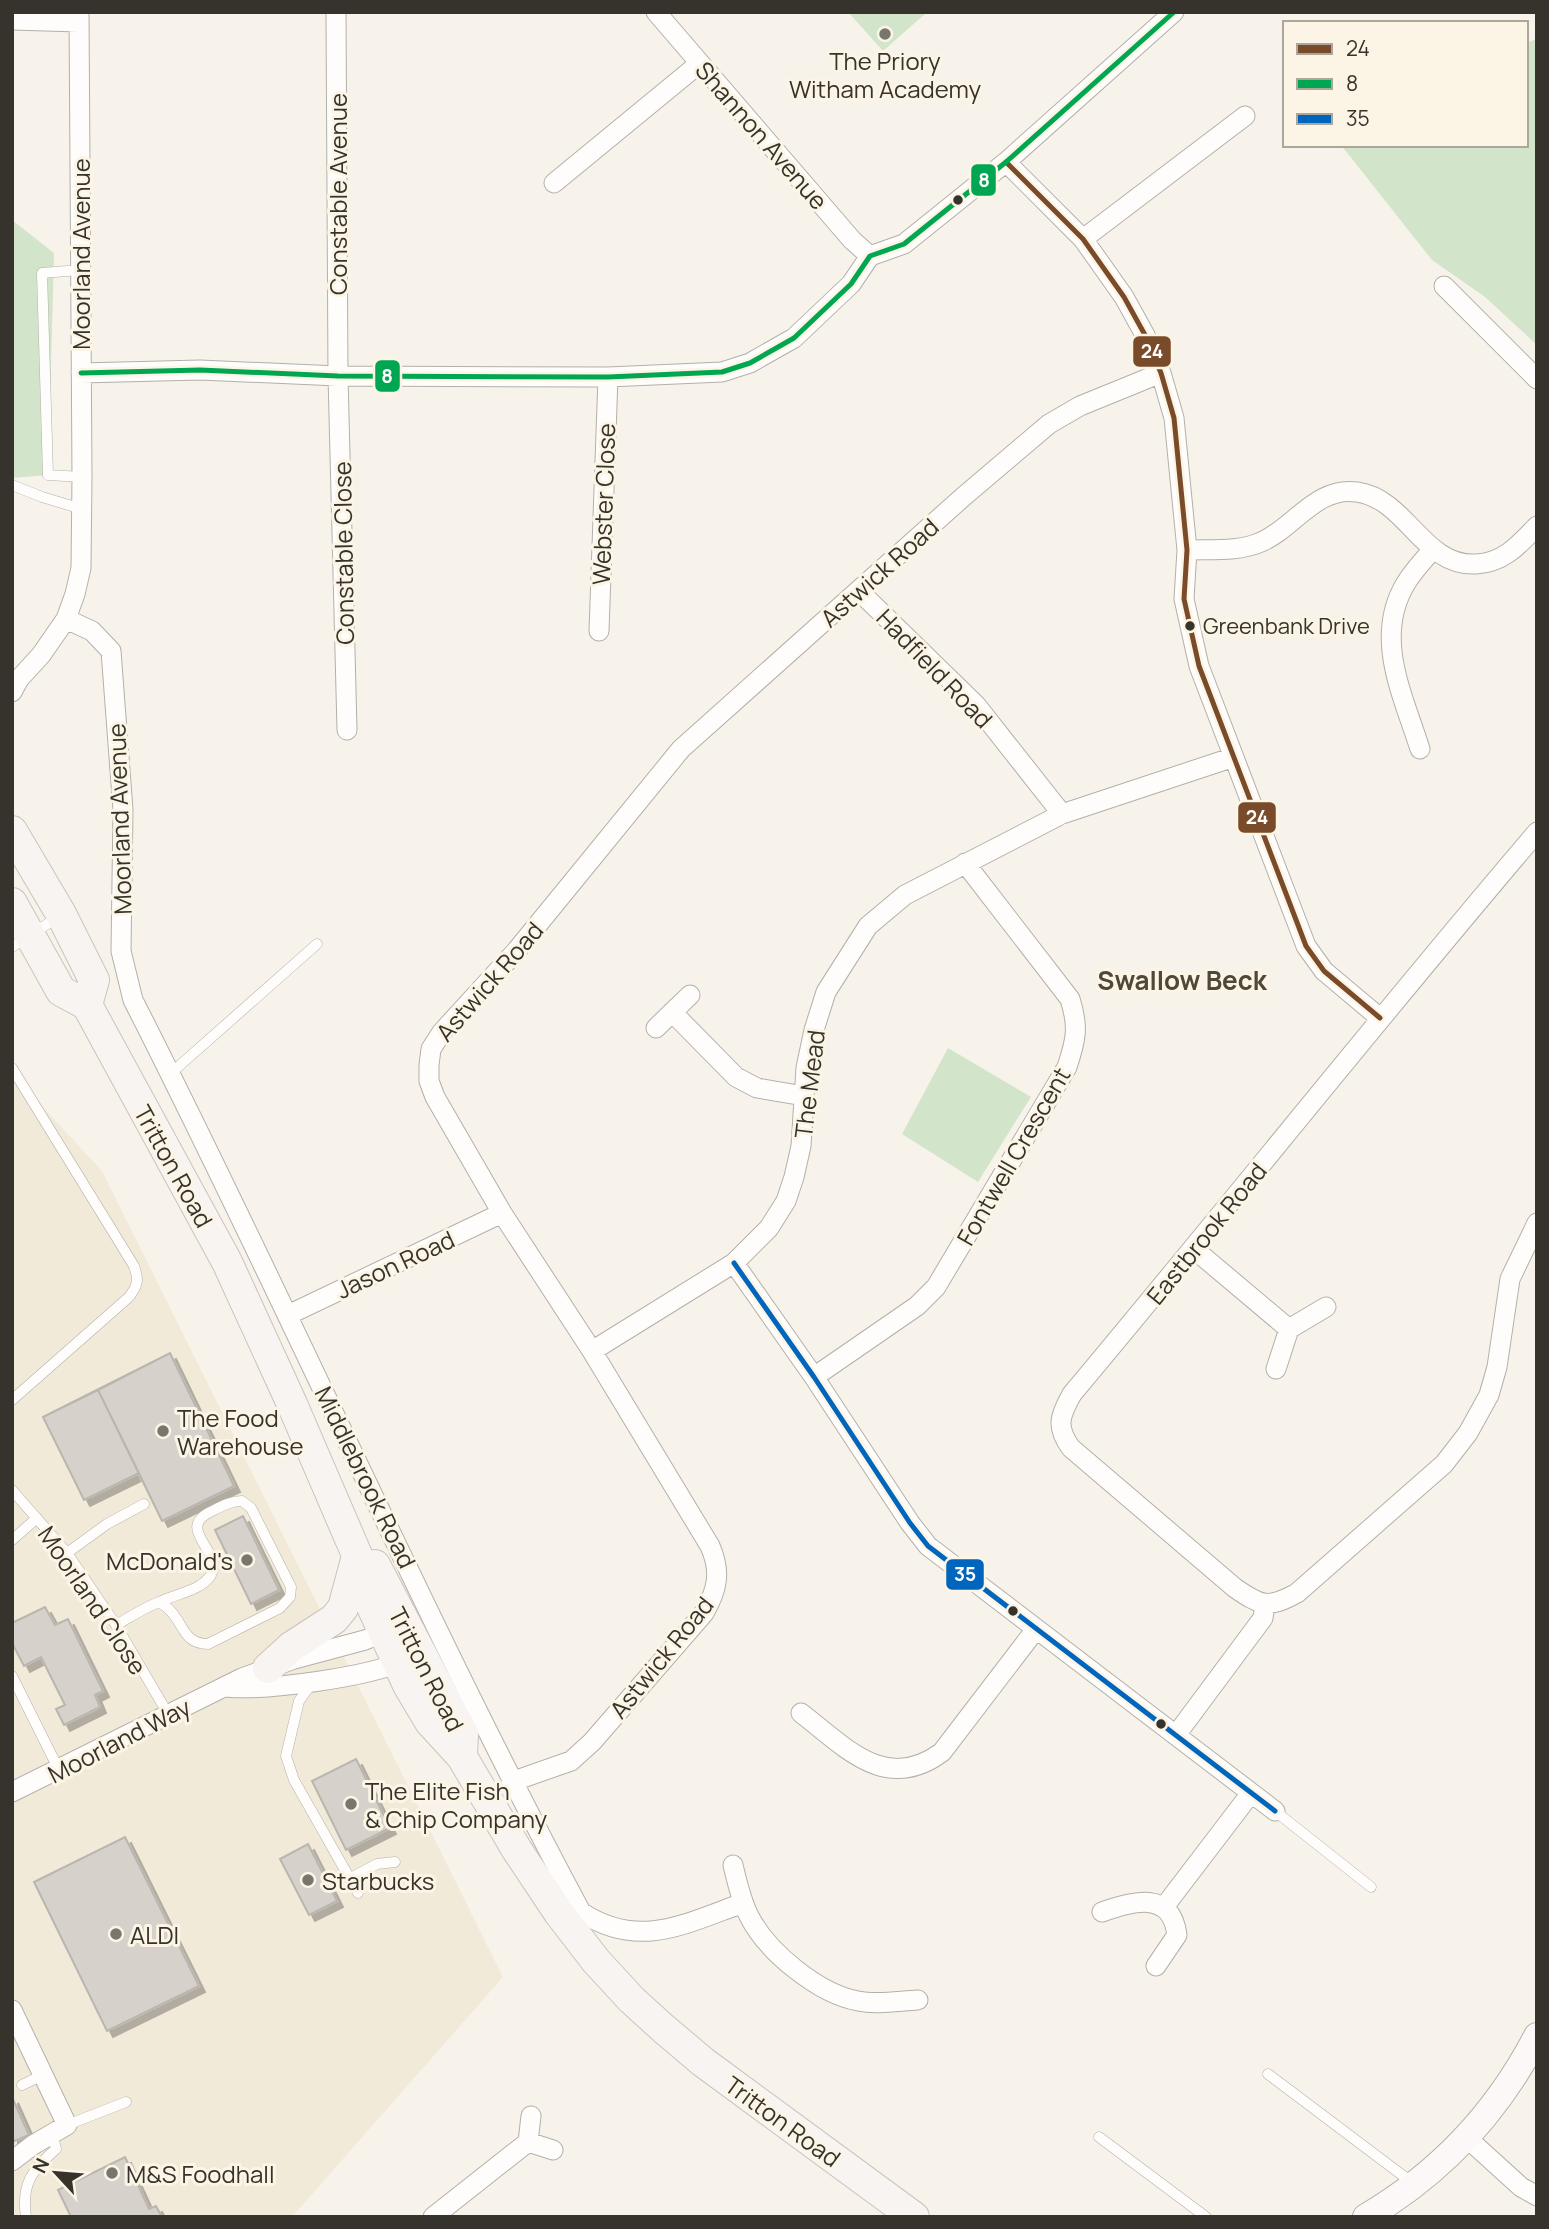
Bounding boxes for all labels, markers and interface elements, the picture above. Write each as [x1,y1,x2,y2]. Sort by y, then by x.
legend [1283,21,1528,147]
marker: The Priory Witham Academy [877,26,893,42]
text: 24 [1346,34,1370,62]
place label: The Priory Witham Academy [789,44,981,105]
street label: Shannon Avenue [688,54,836,216]
text: 8 [1346,69,1358,97]
street label: Constable Avenue [321,93,354,295]
text: 35 [1346,104,1370,132]
street label: Moorland Avenue [64,158,97,350]
line badge: 8 [970,163,997,197]
text: 8 [978,167,990,193]
unlabelled marker [951,193,965,207]
line badge: 24 [1132,335,1172,368]
text: 24 [1141,338,1163,364]
line badge: 8 [374,359,401,393]
text: 8 [381,363,393,389]
street label: Webster Close [584,423,622,585]
street label: Constable Close [325,461,361,645]
street label: Astwick Road [813,510,945,634]
street label: Hadfield Road [870,601,1000,735]
place label: Greenbank Drive [1203,611,1370,641]
marker: Greenbank Drive [1183,619,1197,633]
street label: Moorland Avenue [99,723,139,915]
line badge: 24 [1237,801,1277,834]
text: 24 [1246,804,1268,830]
street label: Astwick Road [428,914,550,1048]
district label: Swallow Beck [1097,962,1268,998]
street label: The Mead [786,1028,832,1140]
street label: Fontwell Crescent [949,1061,1077,1251]
street label: Tritton Road [127,1099,221,1233]
street label: Eastbrook Road [1138,1155,1274,1311]
street label: Jason Road [330,1222,460,1306]
street label: Middlebrook Road [308,1381,424,1573]
place label: The Food Warehouse [177,1401,303,1462]
marker: The Food Warehouse [155,1423,171,1439]
street label: Moorland Close [31,1519,155,1681]
place label: McDonald's [106,1544,233,1577]
marker: McDonald's [239,1552,255,1568]
line badge: 35 [945,1558,985,1591]
text: 35 [954,1561,976,1587]
street label: Astwick Road [602,1589,720,1725]
street label: Tritton Road [382,1601,472,1737]
unlabelled marker [1006,1604,1020,1618]
street label: Moorland Way [42,1690,196,1790]
unlabelled marker [1154,1717,1168,1731]
place label: The Elite Fish & Chip Company [365,1774,548,1835]
marker: The Elite Fish & Chip Company [343,1796,359,1812]
place label: Starbucks [322,1864,434,1897]
marker: Starbucks [300,1872,316,1888]
place label: ALDI [130,1918,179,1951]
marker: ALDI [108,1926,124,1942]
street label: Tritton Road [719,2068,847,2174]
north arrow [21,2138,91,2208]
text: N [26,2154,55,2177]
place label: M&S Foodhall [126,2157,275,2190]
marker: M&S Foodhall [104,2165,120,2181]

